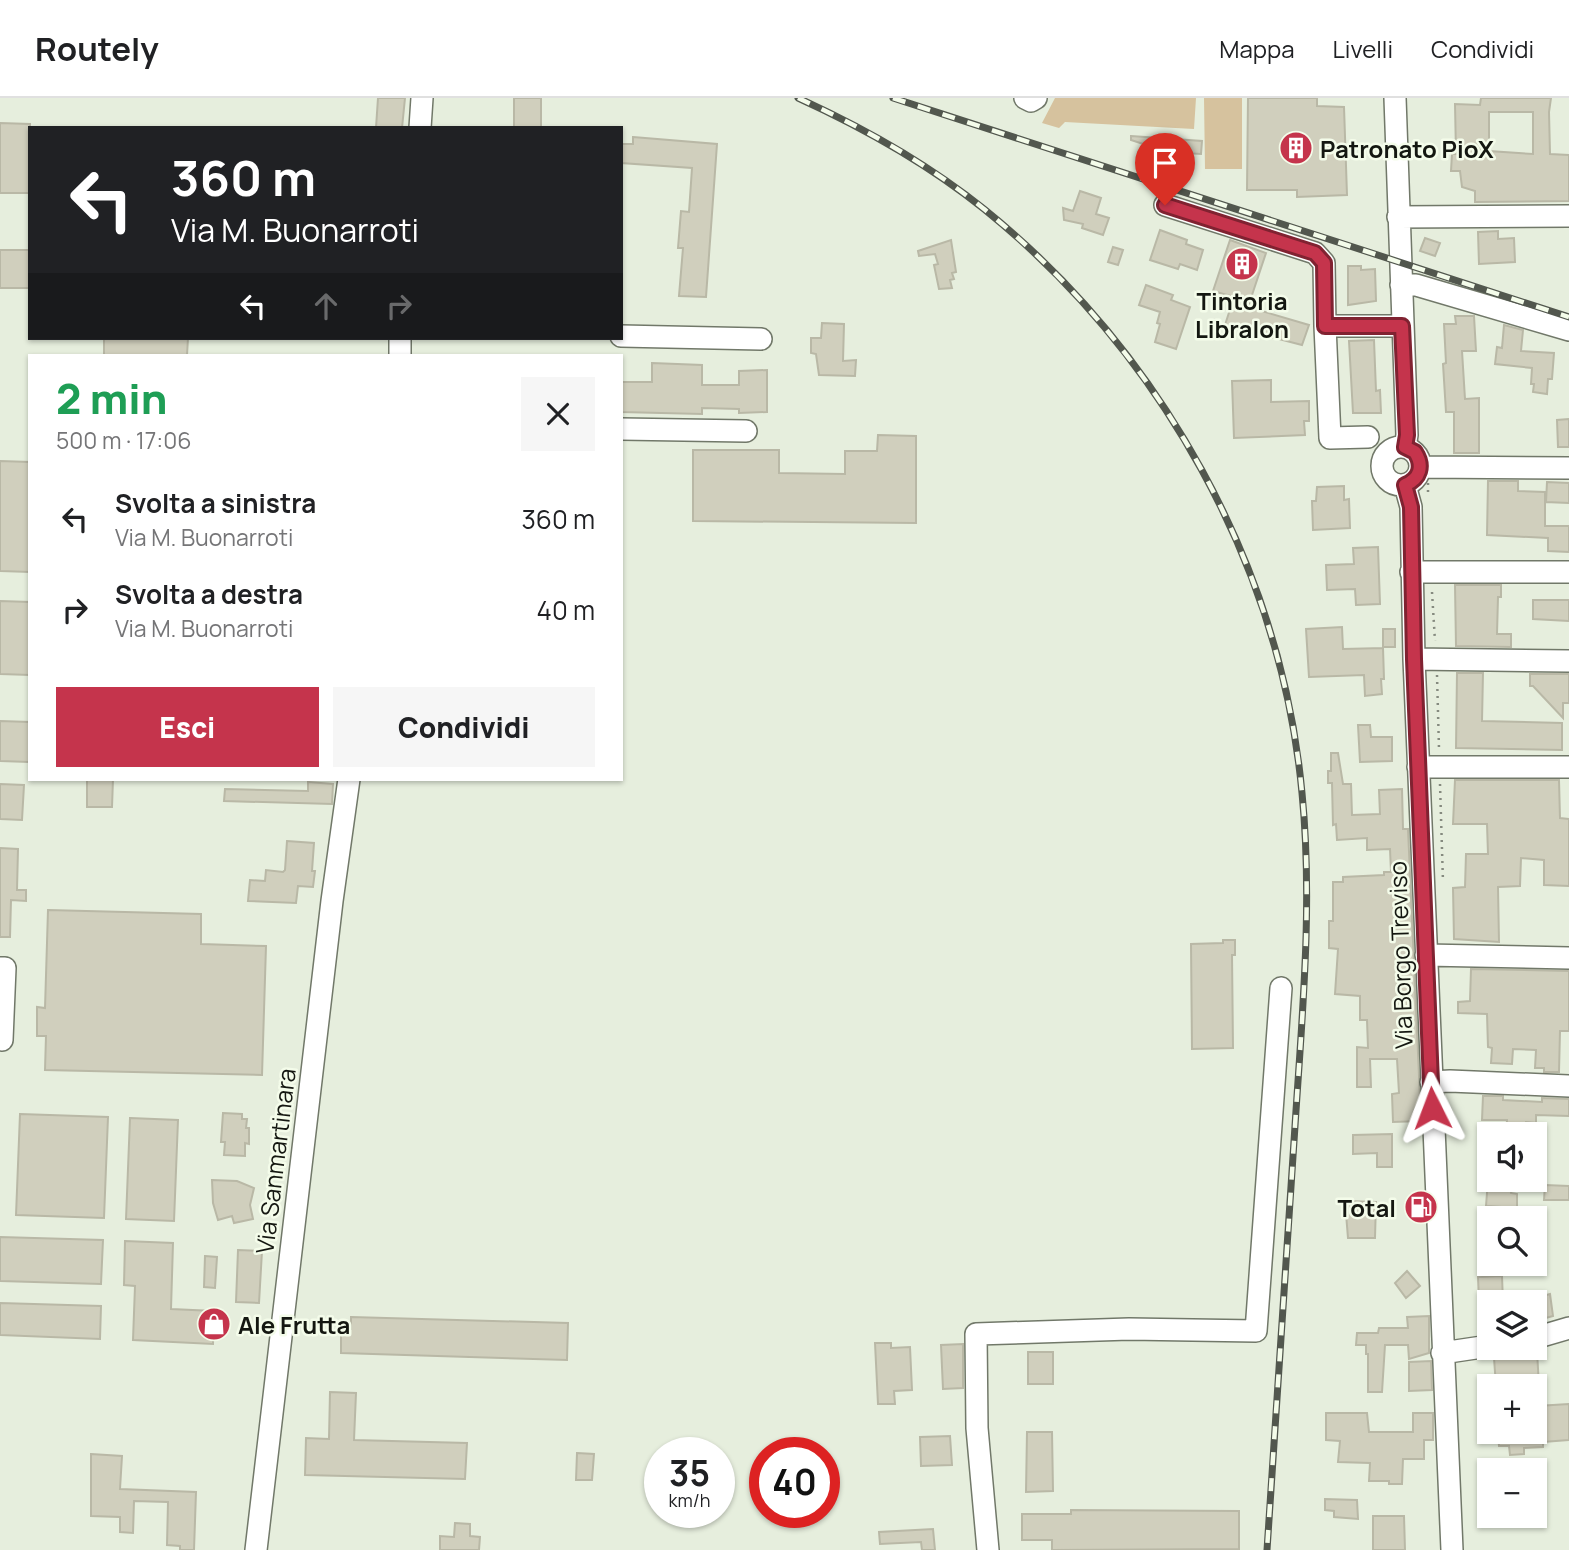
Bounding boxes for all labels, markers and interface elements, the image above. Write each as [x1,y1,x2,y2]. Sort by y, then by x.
text: Routely [35,26,159,71]
text: Mappa [1219,32,1295,65]
text: Livelli [1333,32,1393,65]
text: Condividi [1431,32,1534,65]
building icon: Patronato PioX [1277,129,1315,167]
place label: Patronato PioX [1320,132,1494,165]
pin [1135,133,1195,205]
text: 360 m [171,144,316,211]
icon: arrive [1146,144,1184,182]
icon: left [56,154,147,245]
text: Via M. Buonarroti [171,208,419,252]
building icon: Tintoria Libralon [1223,245,1261,283]
place label: Tintoria Libralon [1195,284,1289,345]
icon: left [234,287,272,325]
icon: ahead [307,287,345,325]
icon: right [380,287,418,325]
text: 2 min [56,369,167,427]
button: close [521,377,595,451]
text: 500 m · 17:06 [56,424,192,456]
text: Svolta a sinistra [115,485,316,521]
icon: left [56,500,94,538]
text: 360 m [521,501,595,537]
text: Via M. Buonarroti [115,521,293,553]
text: Svolta a destra [115,576,303,612]
icon: right [56,591,94,629]
text: 40 m [537,592,595,628]
text: Via M. Buonarroti [115,612,293,644]
button: Esci [56,687,319,767]
button: Condividi [333,687,595,767]
street label: Via Borgo Treviso [1380,861,1420,1049]
street label: Via Sanmartinara [247,1066,303,1256]
position arrow [1395,1071,1469,1145]
map controls [1477,1122,1547,1528]
button: sound [1477,1122,1547,1192]
fuel station icon: Total [1402,1188,1440,1226]
place label: Total [1338,1191,1396,1224]
button: search [1477,1206,1547,1276]
button: layers [1477,1290,1547,1360]
shop icon: Ale Frutta [195,1305,233,1343]
place label: Ale Frutta [238,1308,350,1341]
button: + [1477,1374,1547,1444]
speed limit sign: 40 [749,1437,840,1528]
text: 35 [669,1449,710,1497]
button: − [1477,1458,1547,1528]
text: km/h [669,1488,710,1512]

